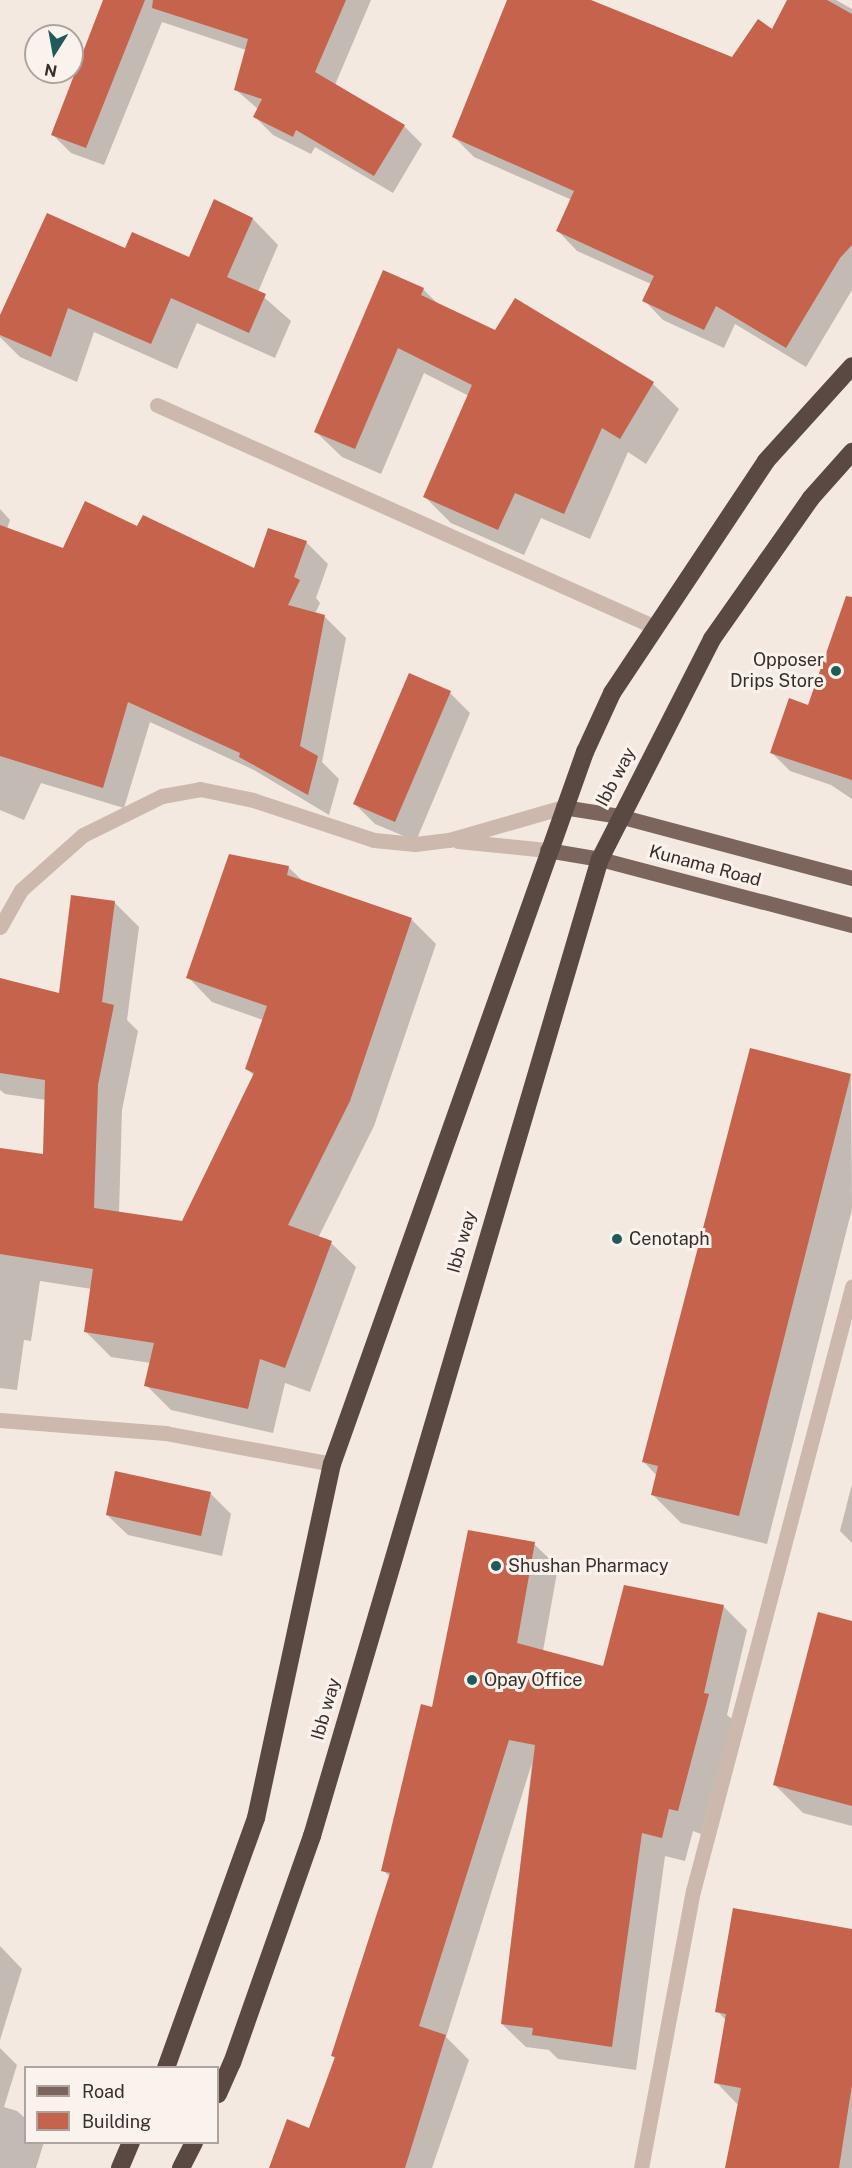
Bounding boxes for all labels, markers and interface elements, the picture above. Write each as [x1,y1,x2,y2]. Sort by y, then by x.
north arrow [24,24,84,84]
text: N [43,60,59,81]
place label: Opposer Drips Store [730,650,824,692]
marker: Opposer Drips Store [829,664,843,678]
street label: Ibb way [591,744,641,810]
street label: Kunama Road [647,841,763,891]
street label: Ibb way [443,1208,481,1276]
place label: Cenotaph [629,1228,710,1250]
marker: Cenotaph [610,1232,624,1246]
place label: Shushan Pharmacy [508,1555,669,1577]
marker: Shushan Pharmacy [489,1559,503,1573]
place label: Opay Office [484,1669,583,1691]
marker: Opay Office [465,1673,479,1687]
street label: Ibb way [307,1675,345,1743]
legend [24,2066,219,2144]
text: Road [82,2081,125,2102]
text: Building [82,2111,151,2132]

